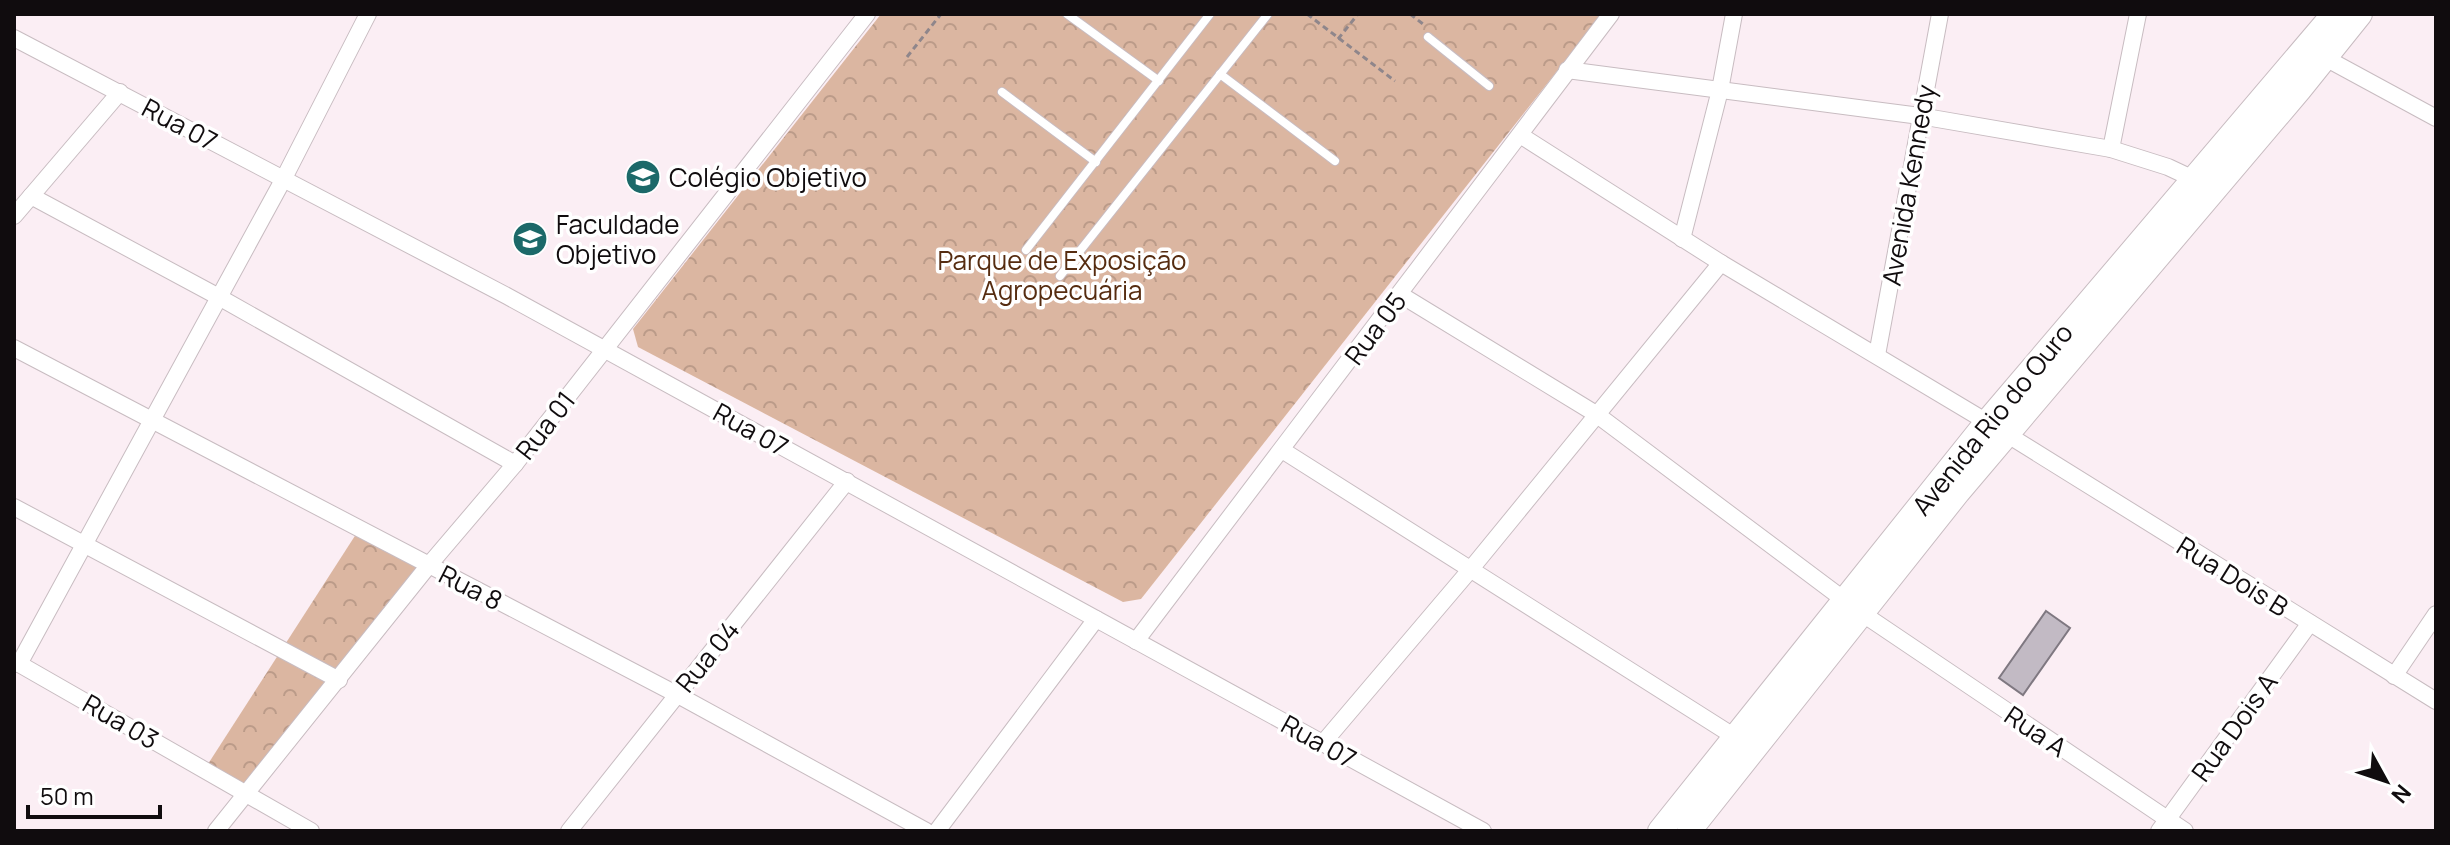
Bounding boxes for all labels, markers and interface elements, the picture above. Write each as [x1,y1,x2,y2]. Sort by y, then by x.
street label: Avenida Kennedy [1873,81,1943,288]
street label: Rua 07 [136,89,224,159]
school or university icon: Colégio Objetivo [624,158,662,196]
place label: Colégio Objetivo [669,159,867,195]
place label: Faculdade Objetivo [556,206,679,272]
school or university icon: Faculdade Objetivo [511,220,549,258]
park label: Parque de Exposição Agropecuária [938,242,1186,308]
street label: Rua 05 [1336,284,1414,372]
street label: Avenida Rio do Ouro [1903,315,2081,523]
street label: Rua 01 [507,383,583,467]
street label: Rua 07 [707,394,795,464]
street label: Rua Dois B [2170,528,2296,624]
street label: Rua 8 [433,556,509,618]
street label: Rua 04 [667,613,747,699]
street label: Rua Dois A [2182,666,2286,788]
street label: Rua 03 [77,685,165,757]
street label: Rua A [1998,697,2074,765]
street label: Rua 07 [1275,706,1363,776]
north arrow [2346,741,2426,821]
scale bar [28,769,160,819]
text: N [2385,778,2418,810]
text: 50 m [40,779,94,812]

